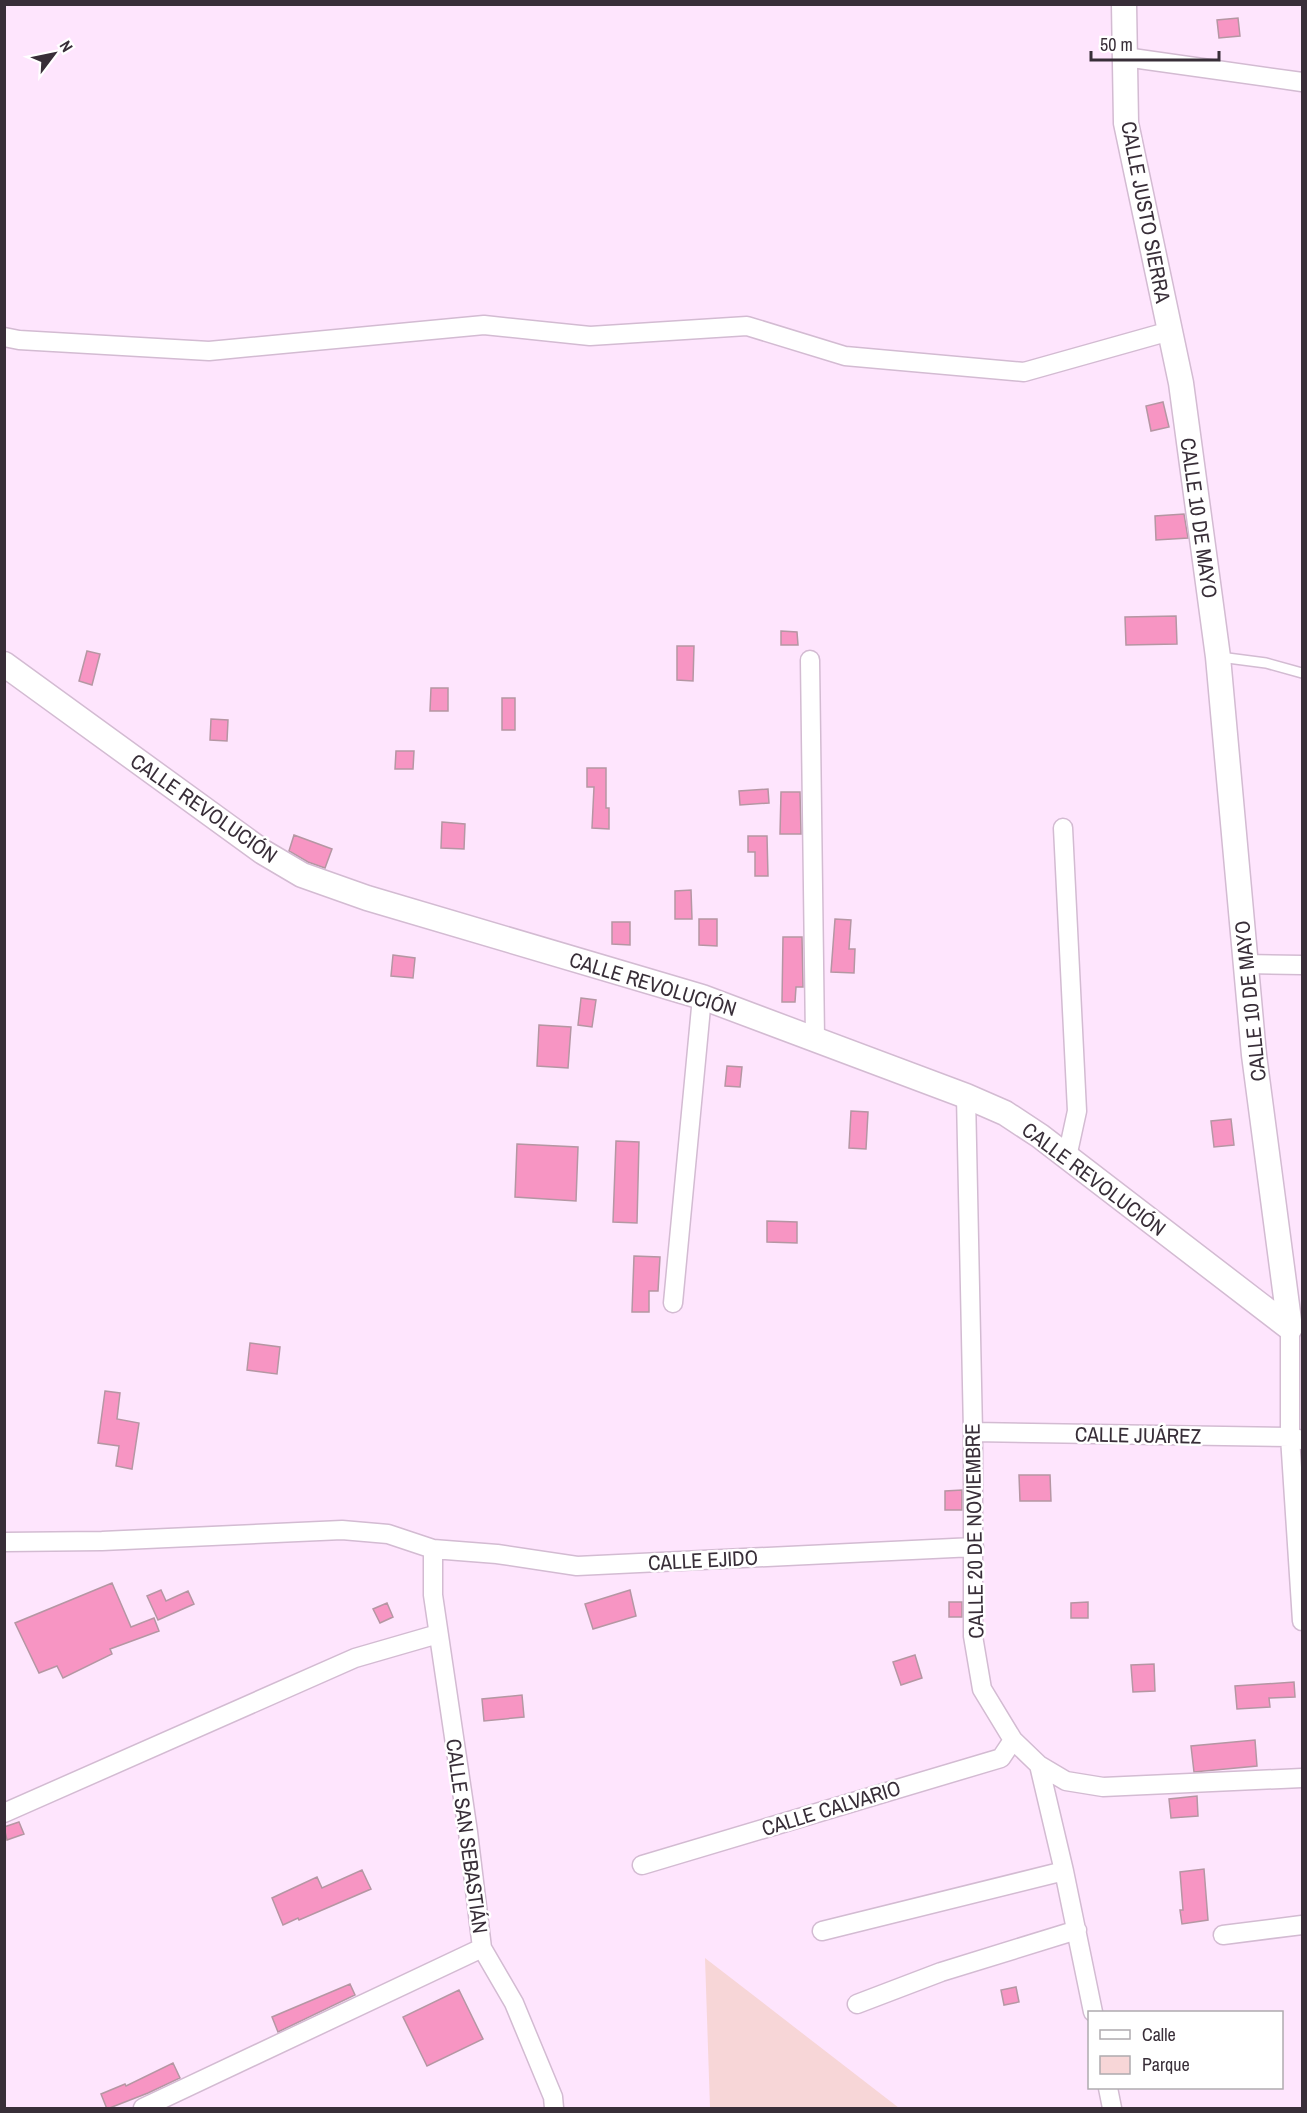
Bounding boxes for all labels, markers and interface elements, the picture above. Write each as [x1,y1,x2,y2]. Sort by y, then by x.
north arrow [24,24,84,84]
scale bar [1091,24,1218,62]
text: 50 m [1100,32,1133,57]
text: N [55,36,79,56]
street label: CALLE JUSTO SIERRA [1114,119,1178,306]
street label: CALLE 10 DE MAYO [1173,436,1225,600]
street label: CALLE REVOLUCIÓN [125,746,283,870]
street label: CALLE 10 DE MAYO [1227,919,1273,1083]
street label: CALLE REVOLUCIÓN [566,945,740,1023]
street label: CALLE REVOLUCIÓN [1016,1115,1172,1243]
street label: CALLE JUÁREZ [1075,1419,1202,1451]
street label: CALLE 20 DE NOVIEMBRE [958,1423,990,1639]
street label: CALLE EJIDO [647,1543,759,1577]
street label: CALLE SAN SEBASTIÁN [439,1737,495,1935]
street label: CALLE CALVARIO [758,1773,904,1843]
legend [1088,2011,1283,2089]
text: Calle [1142,2022,1176,2047]
text: Parque [1142,2052,1190,2077]

